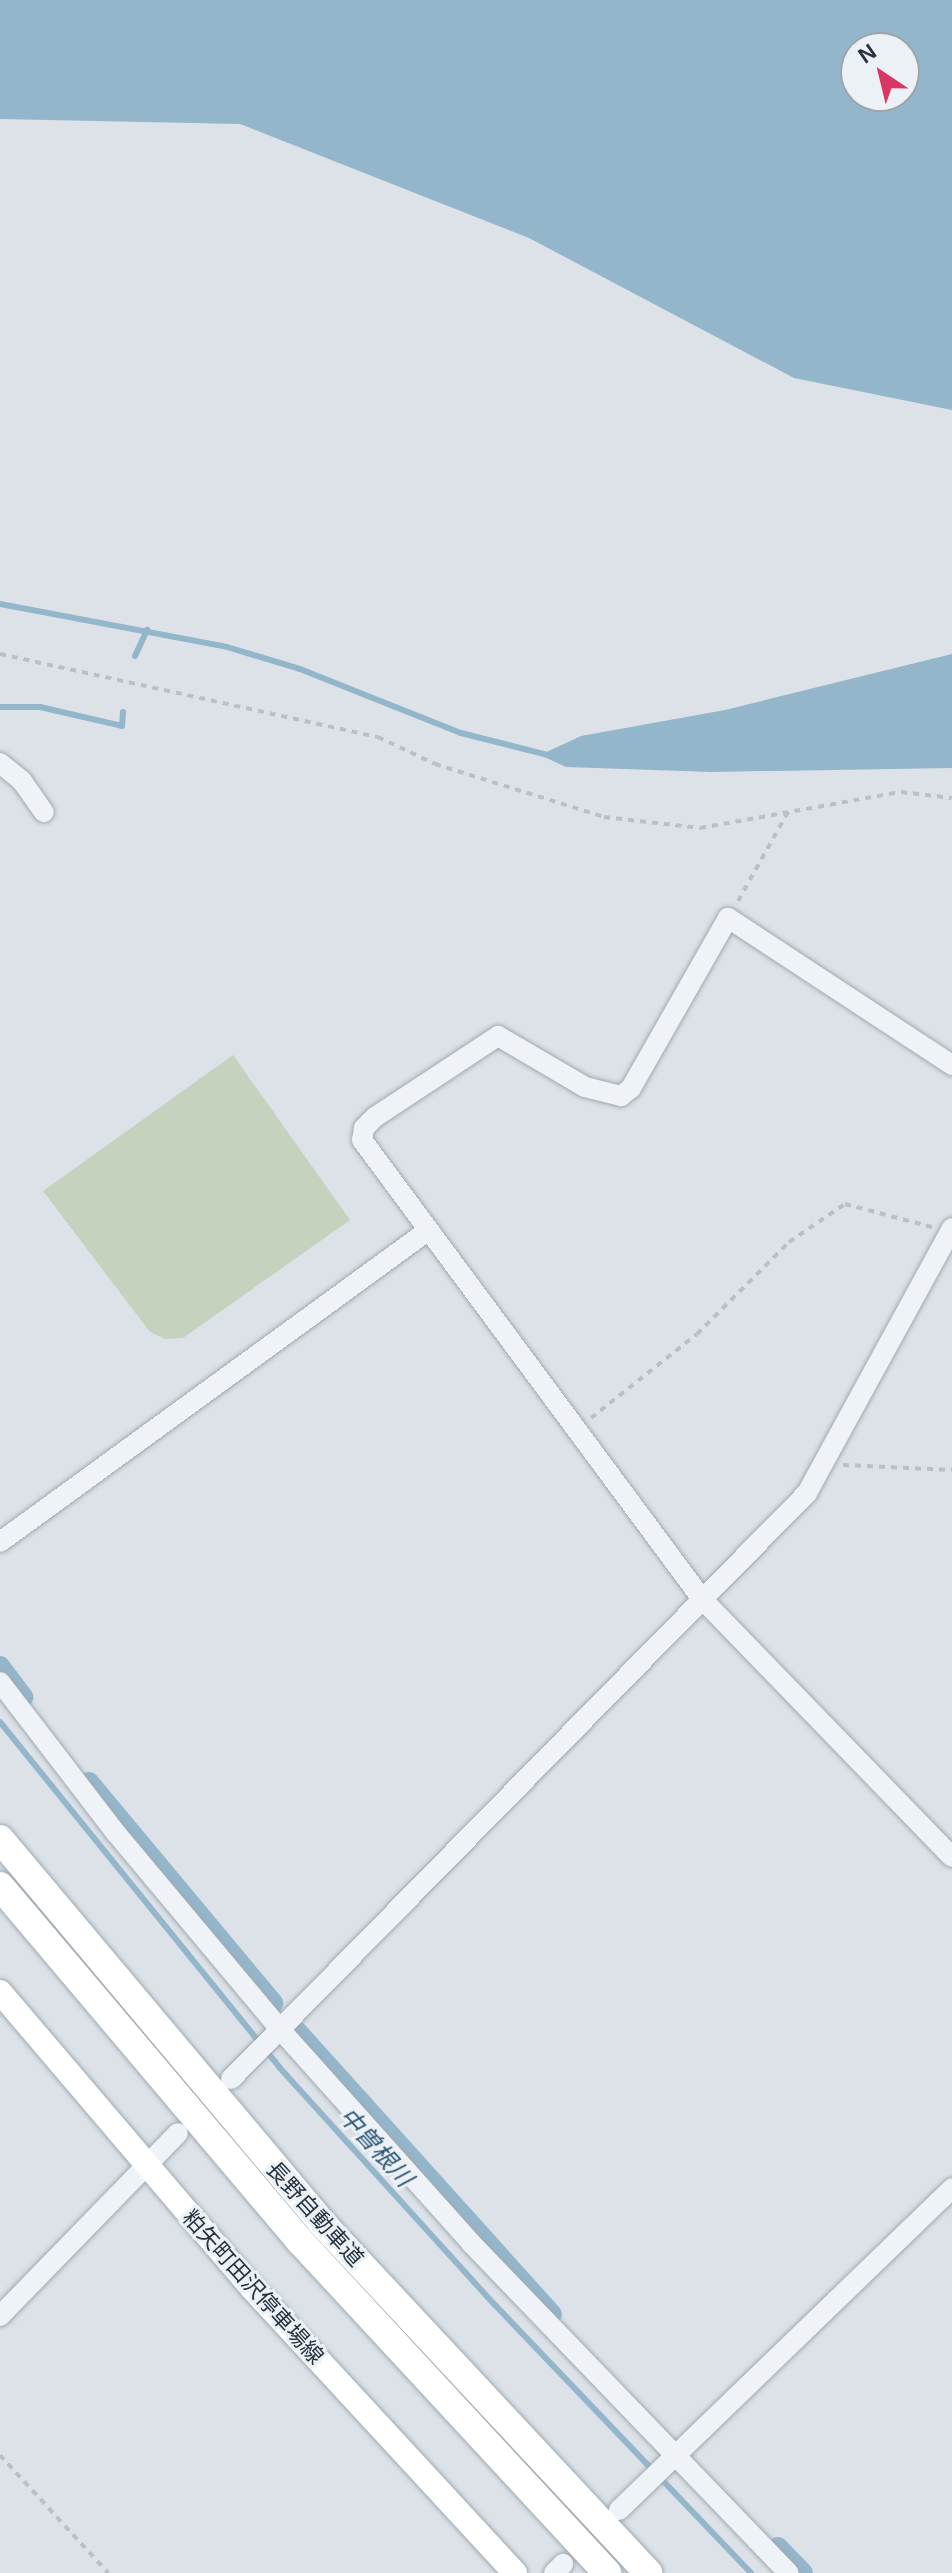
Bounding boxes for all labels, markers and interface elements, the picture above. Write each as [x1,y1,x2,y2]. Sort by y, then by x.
north arrow [840,32,920,112]
text: N [853,39,881,68]
water label: 中曽根川 [333,2102,419,2192]
street label: 長野自動車道 [261,2156,369,2272]
street label: 粕矢町田沢停車場線 [177,2205,329,2369]

